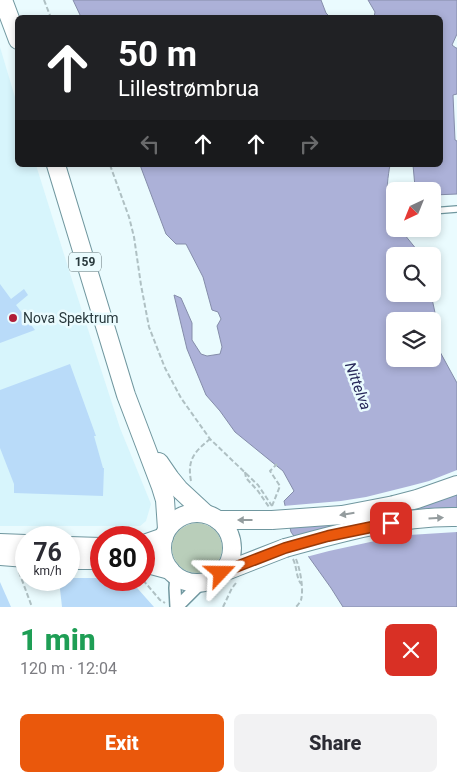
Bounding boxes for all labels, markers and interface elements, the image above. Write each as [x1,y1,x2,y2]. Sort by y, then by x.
text: 50 m [118,34,197,75]
icon: ahead [35,35,100,100]
text: Lillestrømbrua [118,76,259,101]
icon: left [136,130,164,158]
icon: ahead [189,130,217,158]
icon: ahead [242,130,270,158]
icon: right [295,130,323,158]
north arrow [386,182,441,238]
map controls [386,182,441,367]
button: search [386,247,441,302]
road number: 159 [69,252,101,272]
place label: Nova Spektrum [23,310,119,326]
marker: Nova Spektrum [7,312,19,324]
button: layers [386,312,441,367]
water label: Nittelva [341,360,375,412]
pin [370,502,412,544]
icon: arrive [377,509,405,537]
one-way arrow [338,510,354,518]
one-way arrow [428,513,444,521]
one-way arrow [236,516,252,524]
speed limit sign: 80 [90,526,155,591]
text: 76 [33,538,62,567]
position arrow [194,546,246,598]
text: km/h [33,564,62,578]
text: 1 min [20,622,96,657]
button: close [385,624,437,676]
text: 120 m · 12:04 [20,659,117,678]
button: Exit [20,714,224,772]
button: Share [234,714,437,772]

